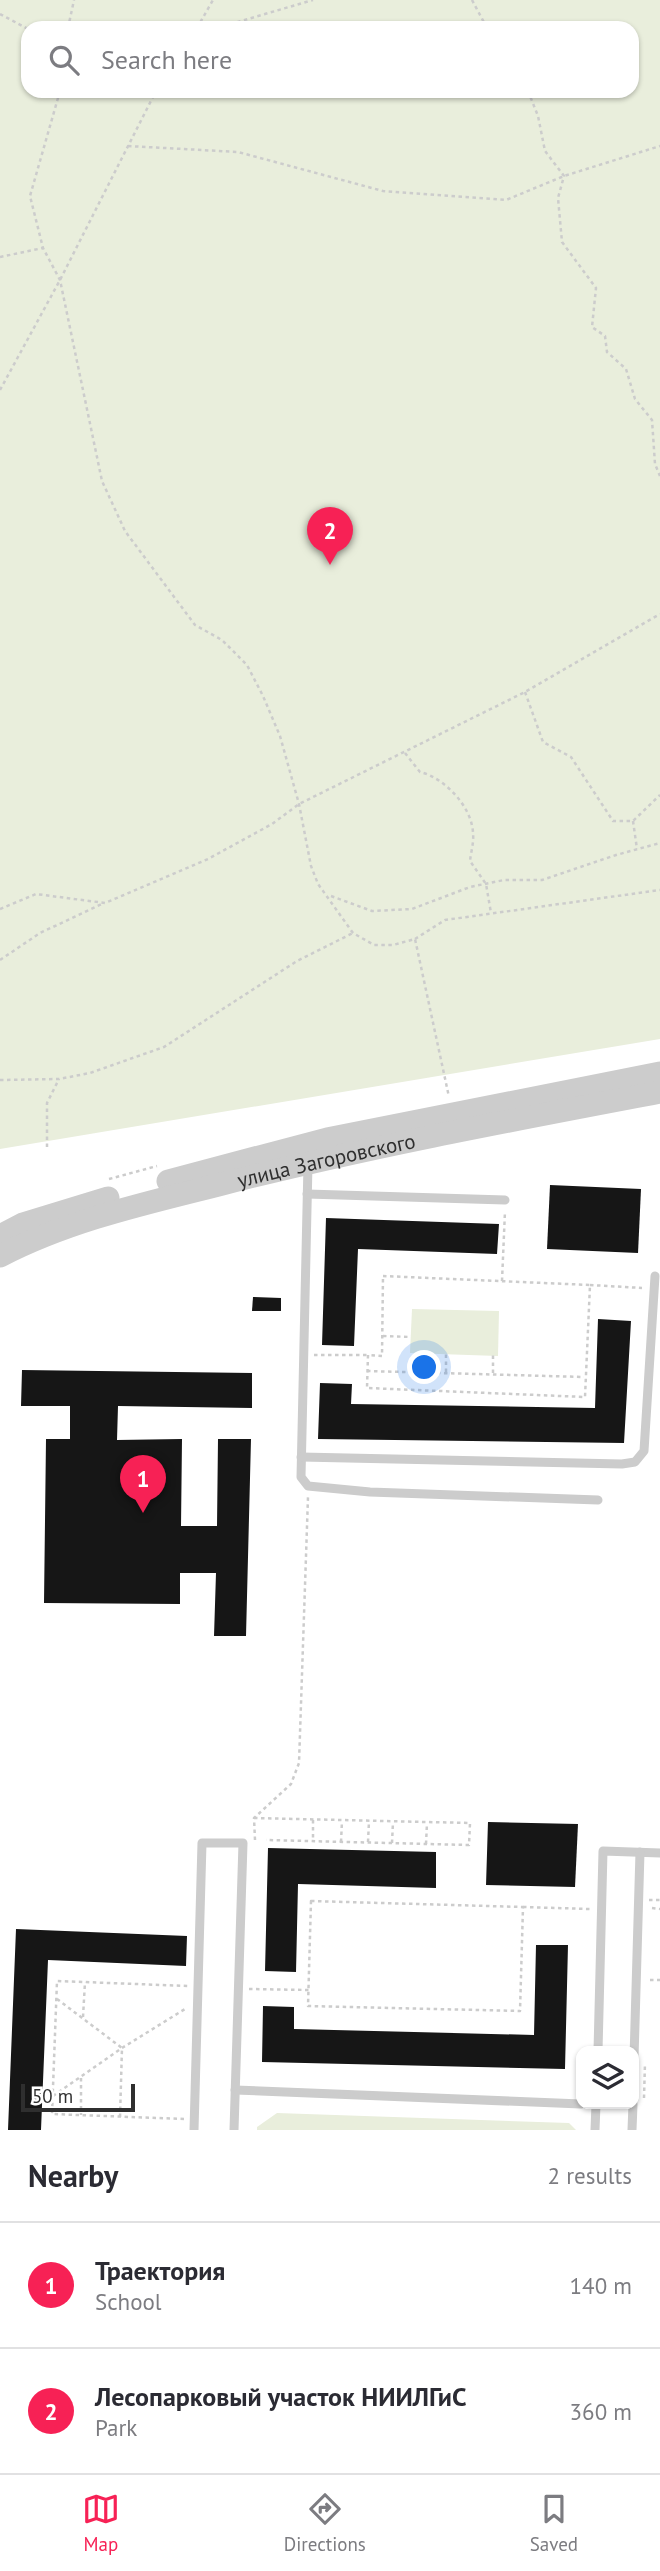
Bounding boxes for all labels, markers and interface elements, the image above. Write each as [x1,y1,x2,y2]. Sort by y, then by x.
search box [21,21,639,98]
icon: search [45,41,83,79]
text: Search here [101,43,232,76]
pin: 2 [307,507,353,565]
street label: улица Загоровского [234,1127,418,1193]
your location [407,1350,441,1384]
pin: 1 [120,1455,166,1513]
map controls [576,2046,639,2109]
button: layers [576,2046,639,2109]
scale bar [21,2081,135,2113]
text: 50 m [32,2084,73,2108]
text: Nearby [28,2156,118,2195]
text: 2 results [548,2161,632,2190]
text: Траектория [95,2254,225,2287]
text: 1 [44,2271,58,2300]
text: 140 m [570,2271,632,2300]
text: School [95,2287,162,2316]
text: Лесопарковый участок НИИЛГиС [95,2380,467,2413]
text: 2 [44,2397,58,2426]
text: 360 m [570,2397,632,2426]
text: Park [95,2413,137,2442]
tab: Map [82,2490,120,2556]
tab: Directions [284,2490,366,2556]
tab: Saved [530,2490,578,2556]

